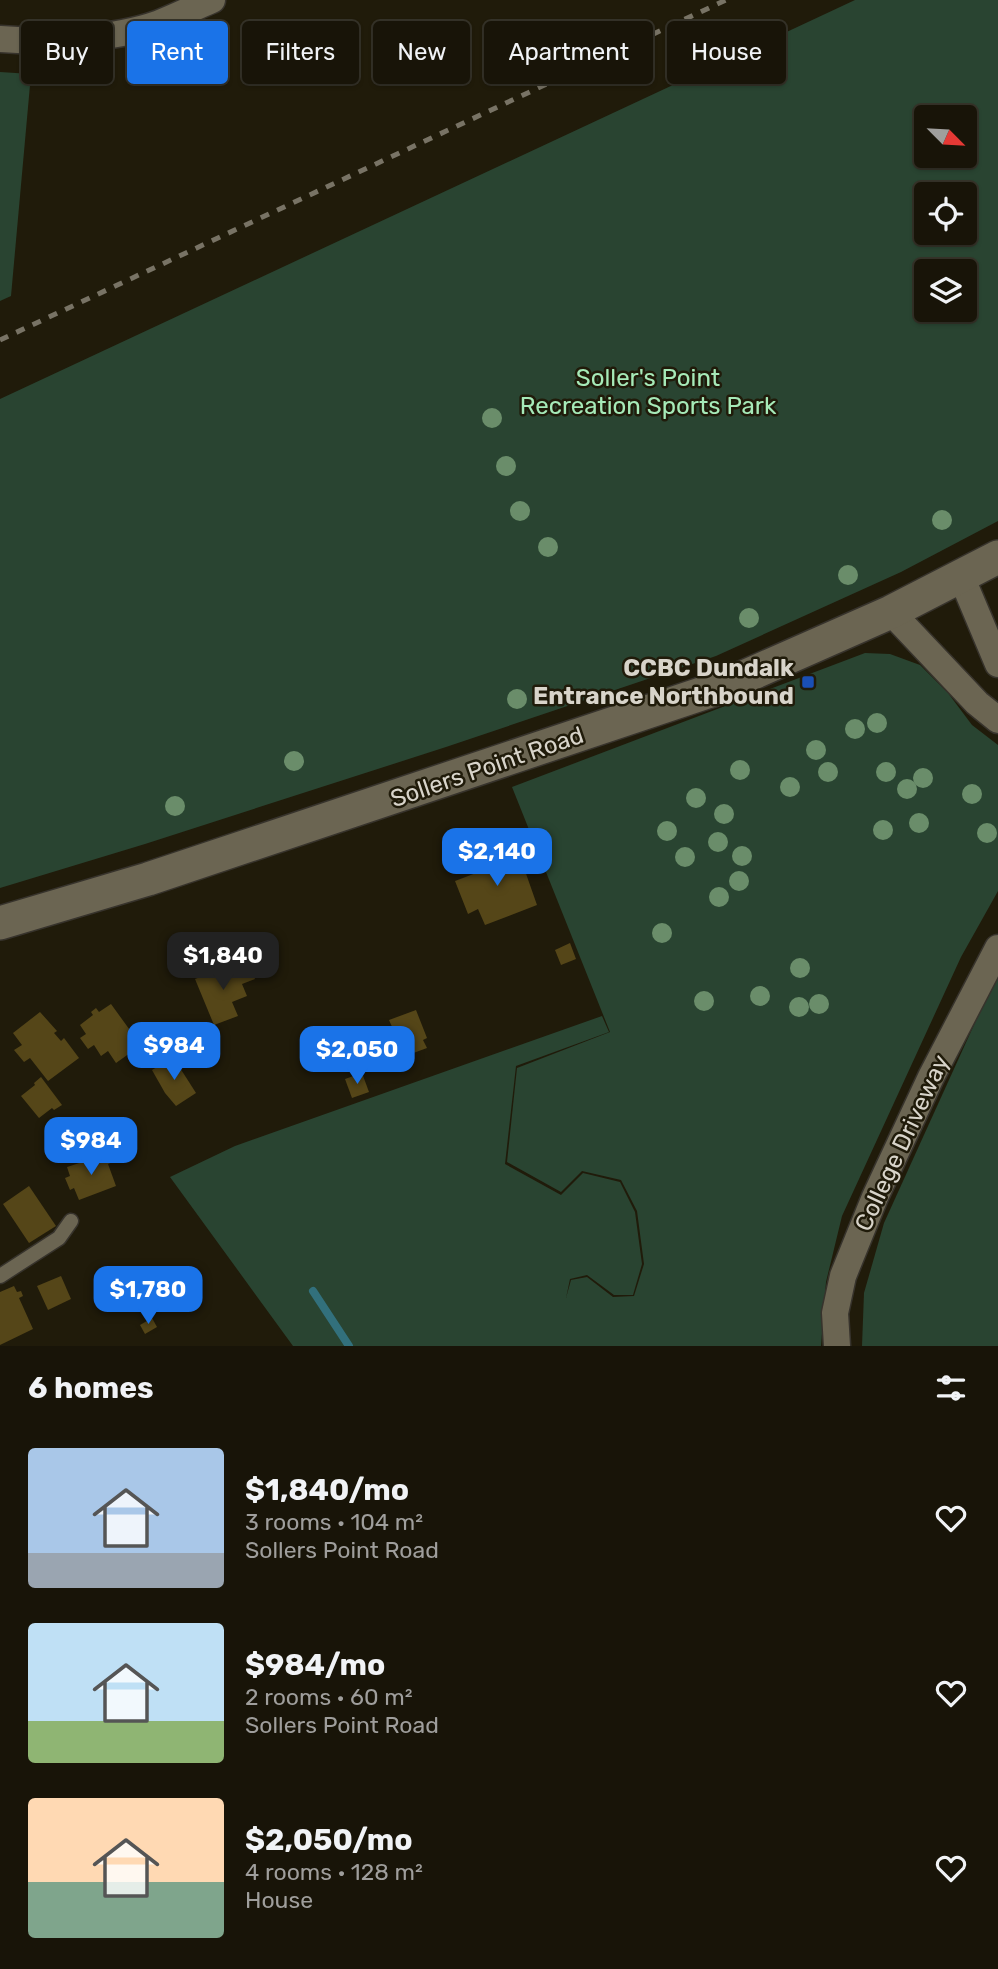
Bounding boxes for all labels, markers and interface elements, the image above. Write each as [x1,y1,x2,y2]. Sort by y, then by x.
chip: Buy [21,21,113,84]
chip: Rent [127,21,228,84]
chip: Filters [242,21,359,84]
chip: New [373,21,470,84]
chip: Apartment [484,21,653,84]
chip: House [667,21,786,84]
north arrow [914,105,976,168]
map controls [914,105,977,322]
button: locate [914,182,977,245]
button: layers [914,259,977,322]
park label: Soller's Point Recreation Sports Park [520,364,777,420]
place label: CCBC Dundalk Entrance Northbound [533,654,794,710]
marker: CCBC Dundalk Entrance Northbound [800,674,816,690]
street label: Sollers Point Road [387,721,587,813]
pin: $2,140 [440,828,554,888]
text: $2,140 [458,837,536,865]
pin: $1,840 [166,932,280,992]
text: $1,840 [183,941,263,969]
pin: $984 [133,1023,215,1082]
pin: $2,050 [300,1026,414,1086]
text: $984 [143,1031,205,1059]
text: $2,050 [316,1035,398,1063]
street label: College Driveway [849,1051,955,1235]
pin: $984 [50,1118,132,1177]
text: $984 [60,1126,122,1154]
pin: $1,780 [91,1266,205,1326]
text: $1,780 [110,1275,186,1303]
icon: filters [932,1369,970,1407]
text: 6 homes [28,1370,154,1406]
text: $1,840/mo [245,1472,409,1508]
icon: home [84,1476,168,1560]
icon: heart [932,1499,970,1537]
text: 3 rooms · 104 m² [245,1508,423,1536]
text: Sollers Point Road [245,1536,439,1564]
text: $984/mo [245,1647,385,1683]
icon: home [84,1651,168,1735]
icon: heart [932,1674,970,1712]
text: 2 rooms · 60 m² [245,1683,413,1711]
text: Sollers Point Road [245,1711,439,1739]
text: $2,050/mo [245,1822,413,1858]
icon: home [84,1826,168,1910]
icon: heart [932,1849,970,1887]
text: 4 rooms · 128 m² [245,1858,423,1886]
text: House [245,1886,313,1914]

